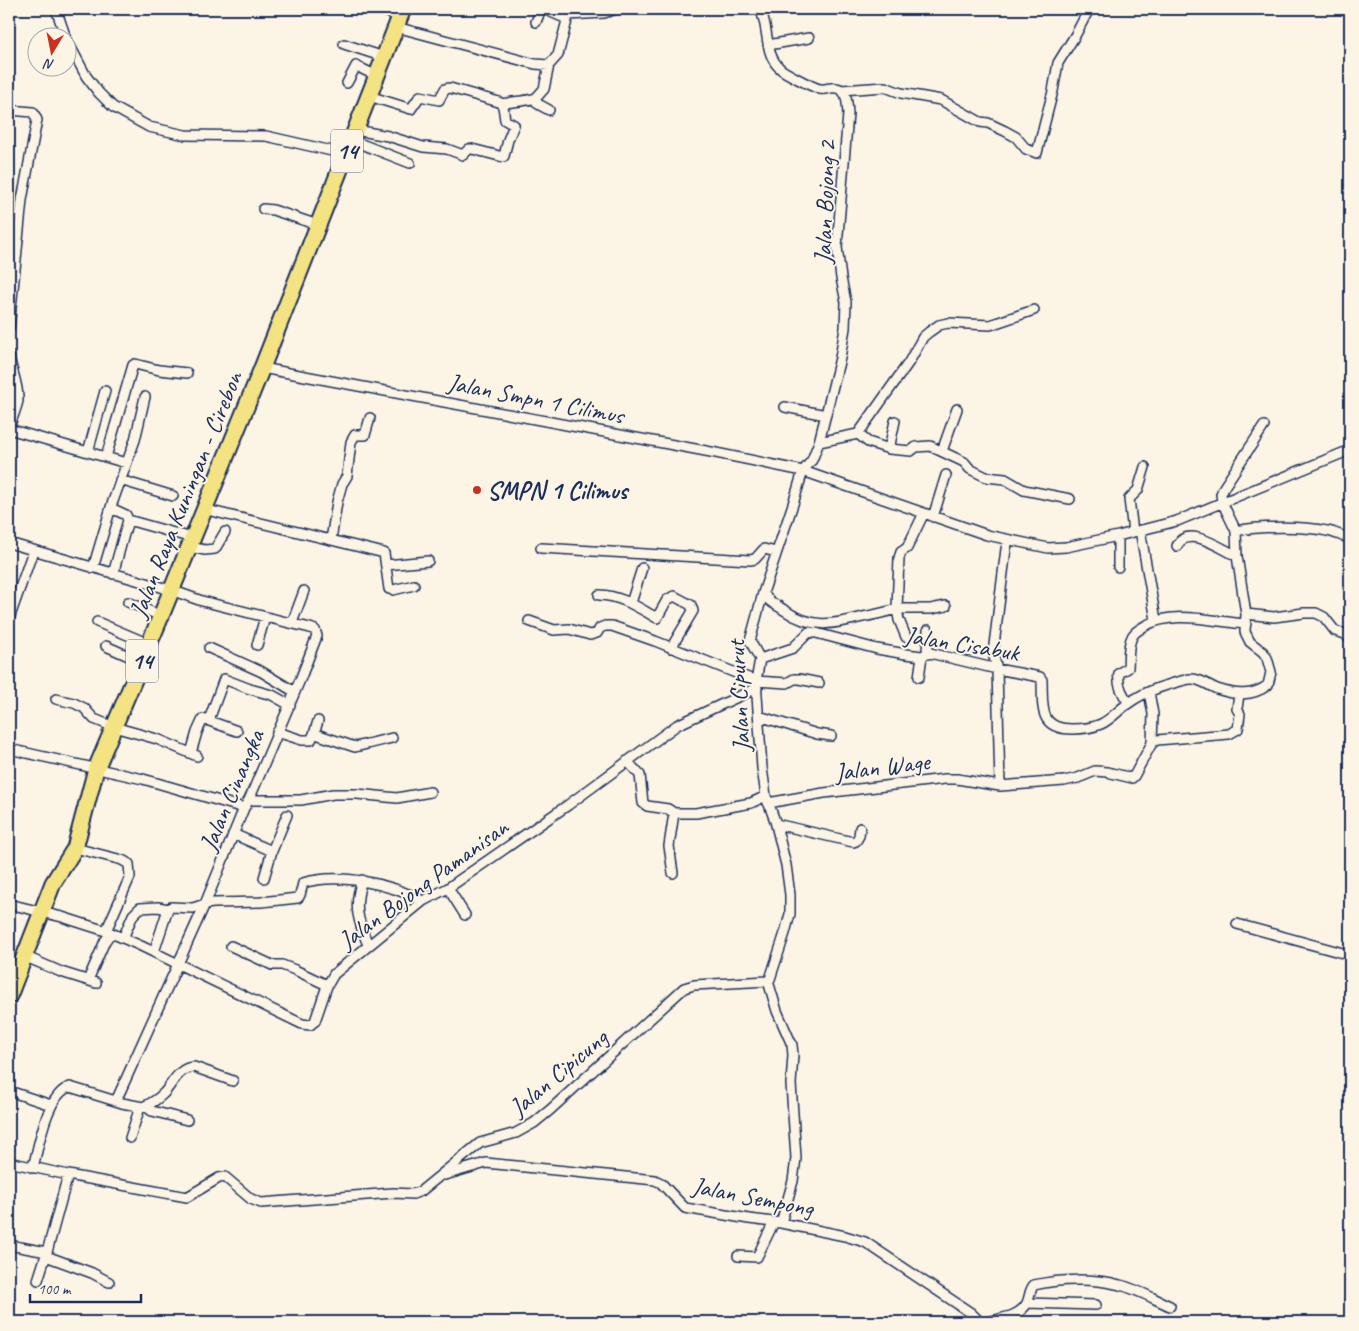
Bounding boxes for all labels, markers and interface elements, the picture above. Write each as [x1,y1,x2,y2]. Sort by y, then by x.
north arrow [28,28,78,78]
text: N [42,55,56,73]
road number: 14 [331,130,363,172]
street label: Jalan Bojong 2 [807,138,843,265]
street label: Jalan Raya Kuningan - Cirebon [122,365,251,623]
street label: Jalan Smpn 1 Cilimus [444,366,629,432]
place label: SMPN 1 Cilimus [487,475,629,507]
marker: SMPN 1 Cilimus [471,484,483,496]
street label: Jalan Cisabuk [901,619,1023,669]
street label: Jalan Cipurut [720,637,758,754]
road number: 14 [126,640,158,682]
street label: Jalan Cinangka [192,723,272,857]
street label: Jalan Wage [832,745,933,789]
street label: Jalan Bojong Pamanisan [332,810,516,957]
street label: Jalan Cipicung [502,1021,616,1124]
street label: Jalan Sempong [689,1169,818,1225]
scale bar [30,1271,141,1303]
text: 100 m [38,1280,72,1299]

